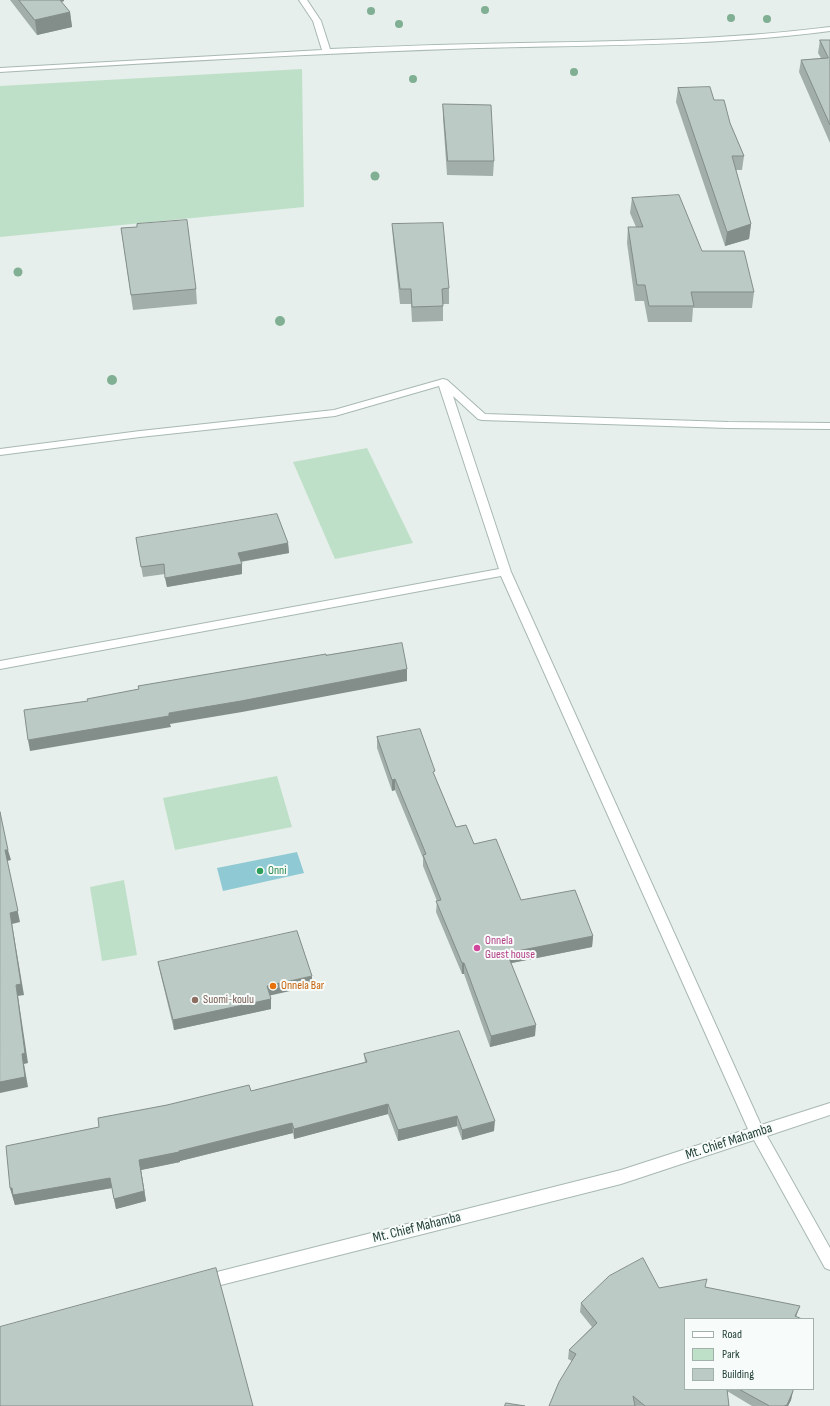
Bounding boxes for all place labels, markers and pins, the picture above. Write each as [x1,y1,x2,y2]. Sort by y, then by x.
place label: Onni [268,864,286,878]
marker: Onni [255,866,265,876]
place label: Onnela Guest house [485,934,535,962]
marker: Onnela Guest house [472,943,482,953]
place label: Onnela Bar [281,979,324,993]
marker: Onnela Bar [268,981,278,991]
place label: Suomi-koulu [203,993,254,1007]
marker: Suomi-koulu [190,995,200,1005]

